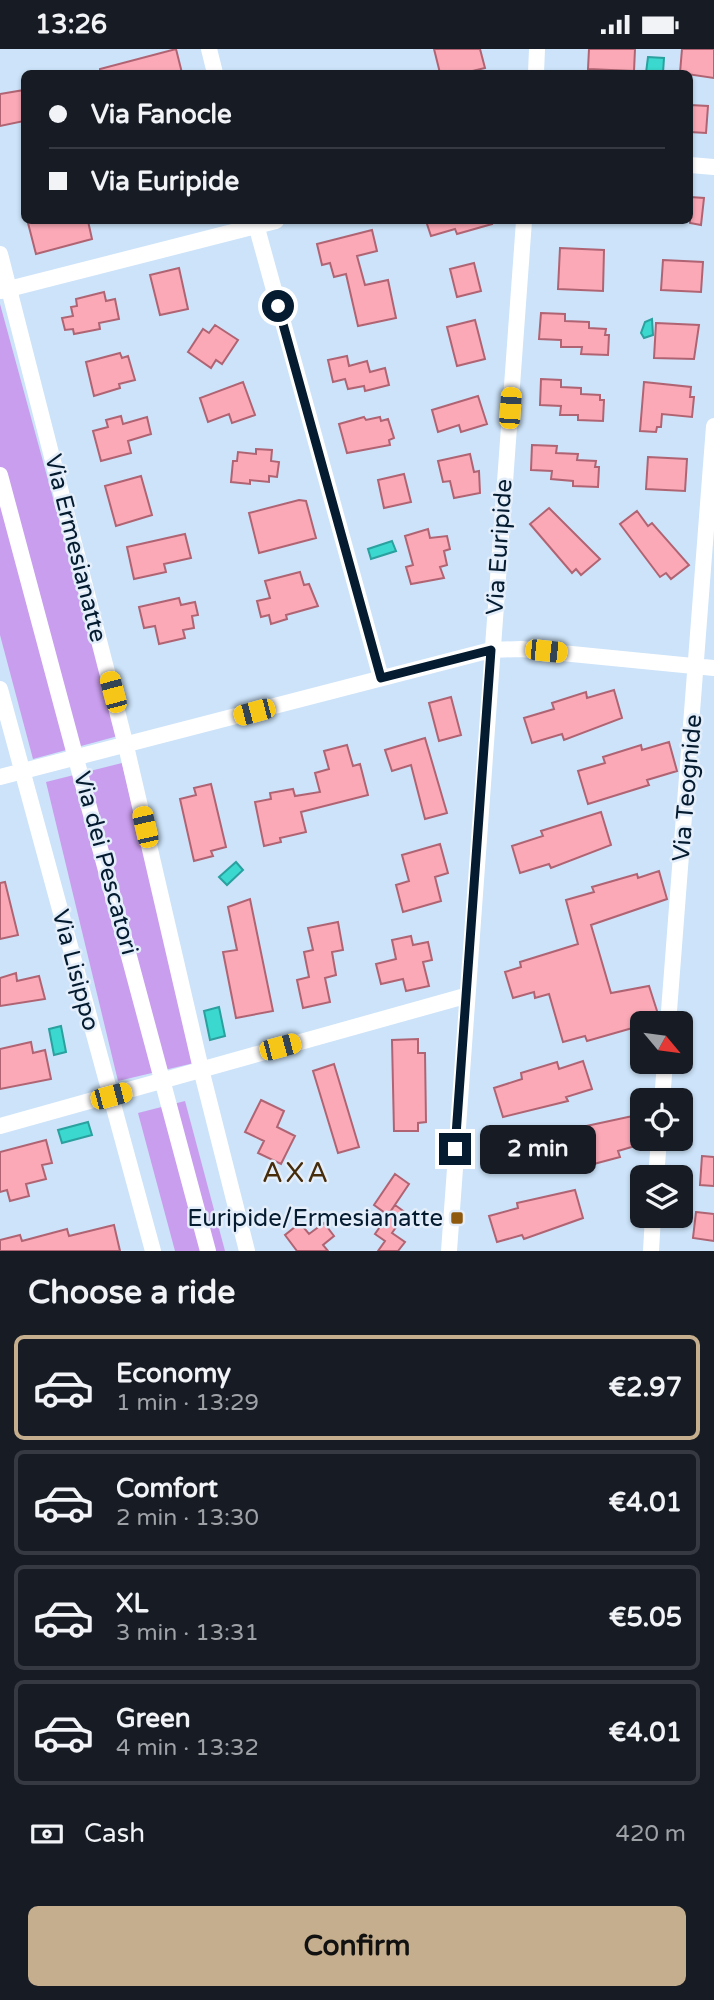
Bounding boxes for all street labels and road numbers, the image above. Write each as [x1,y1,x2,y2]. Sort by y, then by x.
street label: Via Ermesianatte [38,451,113,645]
street label: Via Euripide [480,478,519,616]
street label: Via Teognide [667,713,708,863]
street label: Via dei Pescatori [67,768,144,958]
street label: Via Lisippo [45,906,106,1034]

